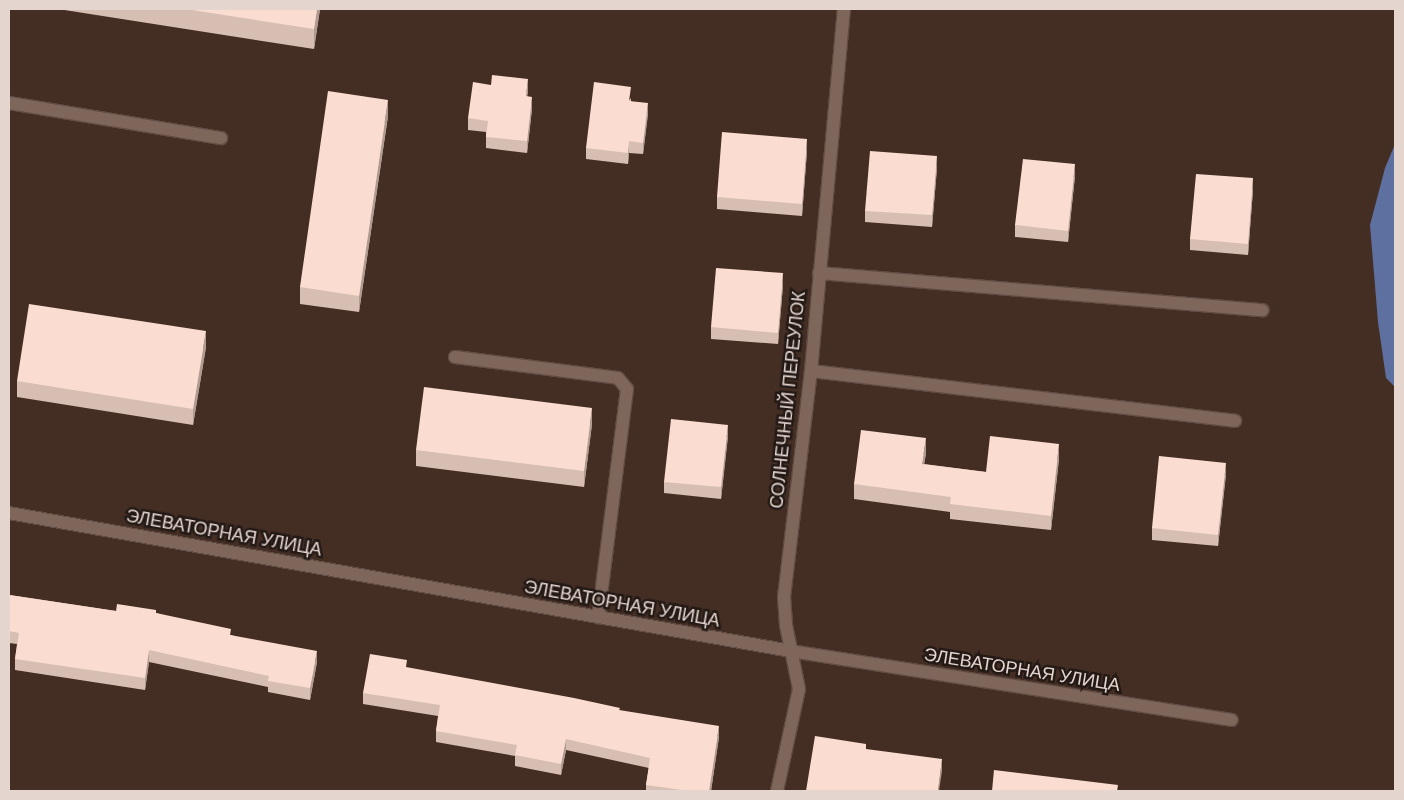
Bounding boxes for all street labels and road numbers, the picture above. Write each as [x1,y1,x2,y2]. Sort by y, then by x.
street label: СОЛНЕЧНЫЙ ПЕРЕУЛОК [766,290,810,510]
street label: ЭЛЕВАТОРНАЯ УЛИЦА [124,505,324,561]
street label: ЭЛЕВАТОРНАЯ УЛИЦА [522,576,722,632]
street label: ЭЛЕВАТОРНАЯ УЛИЦА [922,644,1122,696]

